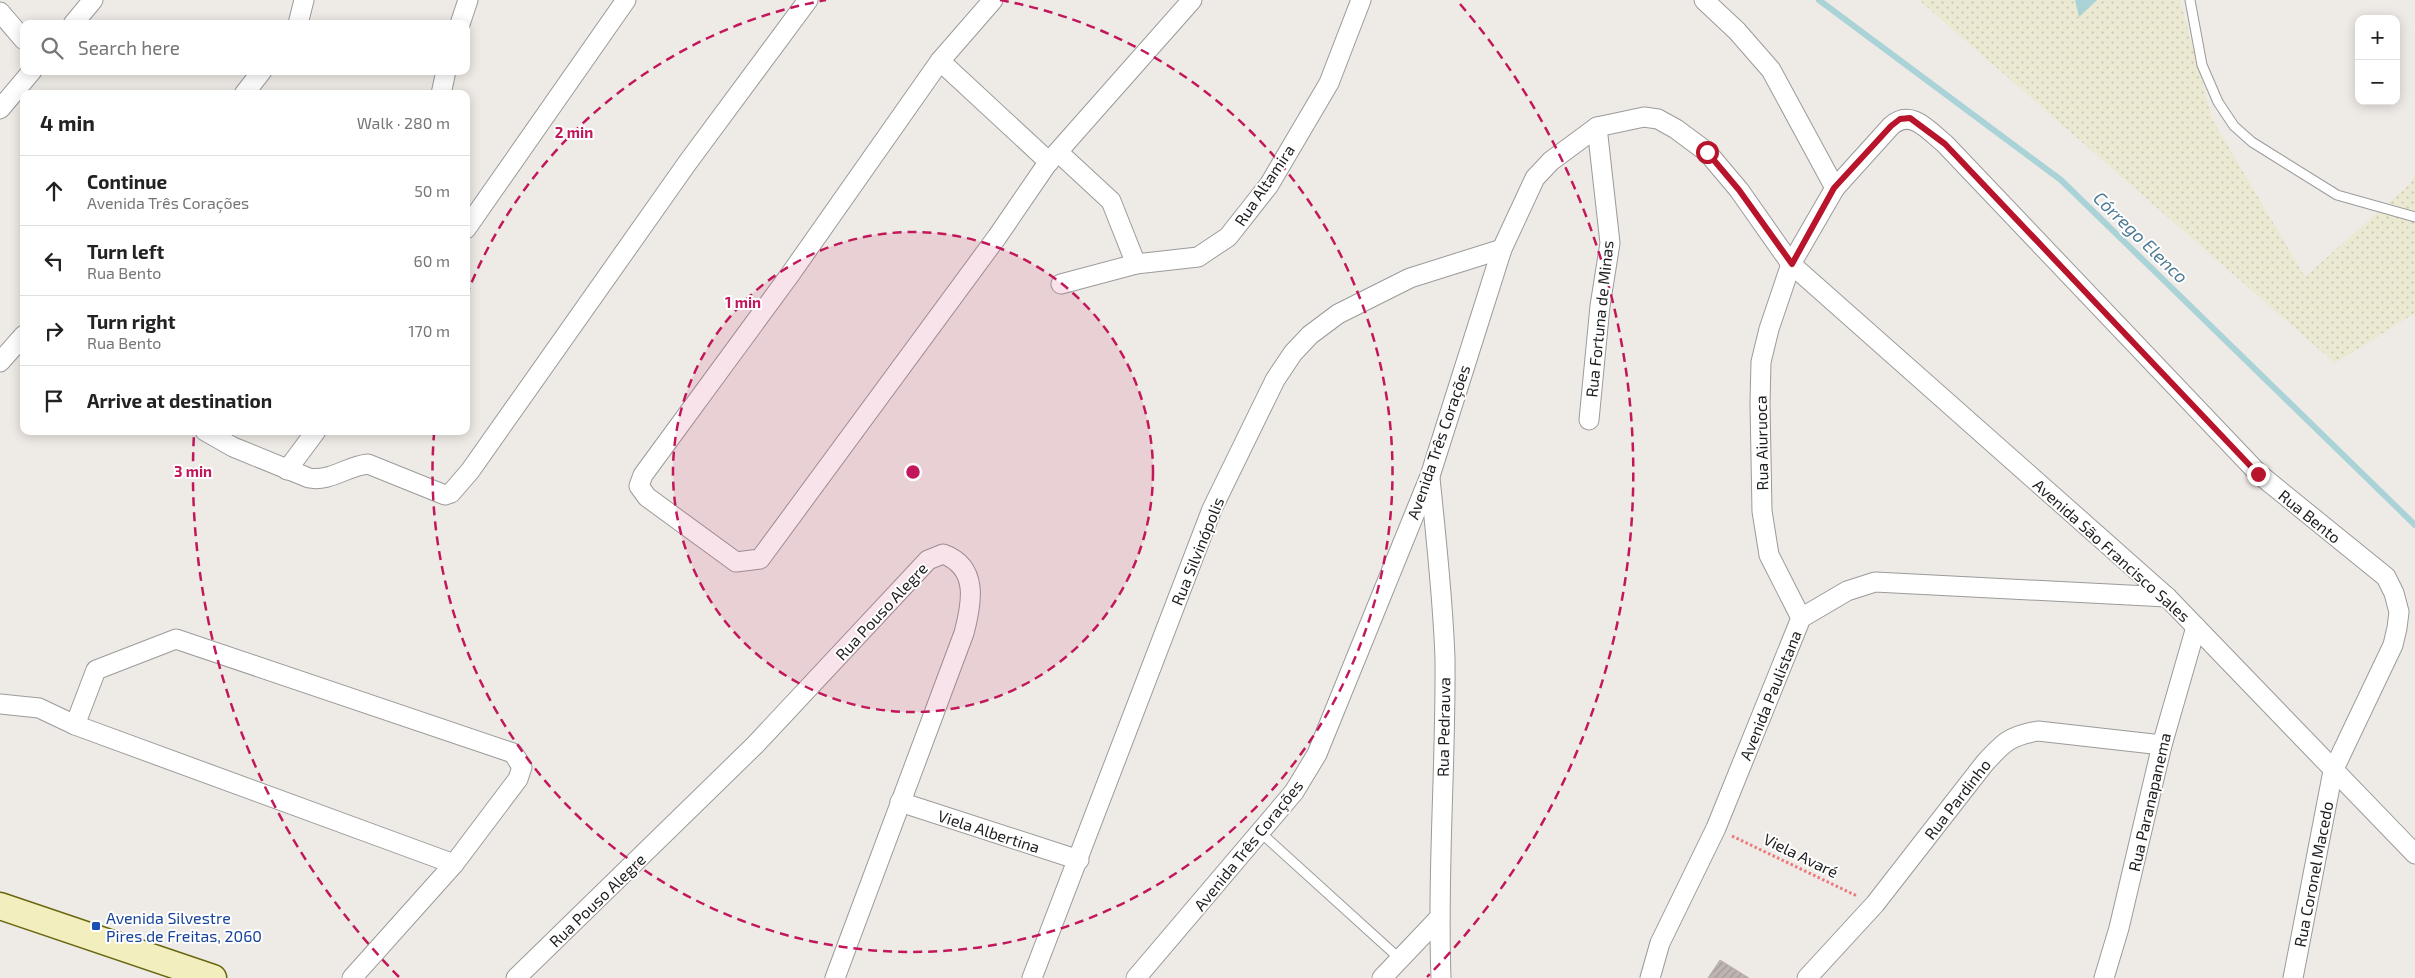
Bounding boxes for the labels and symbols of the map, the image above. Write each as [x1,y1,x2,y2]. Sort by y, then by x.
text: 2 min [555,123,593,141]
street label: Rua Altamira [1230,141,1298,229]
route start [1696,141,1719,164]
water label: Córrego Elenco [2089,186,2193,288]
street label: Rua Fortuna de Minas [1581,240,1617,398]
text: 1 min [725,293,761,311]
street label: Avenida Três Corações [1403,362,1474,522]
street label: Rua Aiuruoca [1751,395,1771,491]
text: 3 min [174,462,212,480]
centre of rings [904,463,922,481]
route end [2247,463,2270,486]
street label: Avenida São Francisco Sales [2030,475,2194,625]
street label: Rua Bento [2275,485,2345,547]
street label: Rua Silvinópolis [1167,494,1227,608]
street label: Rua Pouso Alegre [831,558,931,664]
street label: Avenida Paulistana [1735,627,1805,763]
street label: Rua Pedrauva [1433,677,1453,777]
street label: Rua Paranapanema [2124,731,2174,873]
street label: Rua Pardinho [1920,755,1994,843]
street label: Avenida Três Corações [1190,776,1307,915]
street label: Rua Coronel Macedo [2290,800,2336,948]
street label: Viela Albertina [936,806,1042,856]
street label: Viela Avaré [1761,829,1841,881]
street label: Rua Pouso Alegre [545,849,649,951]
place label: Avenida Silvestre Pires de Freitas, 2060 [106,908,262,945]
marker: Avenida Silvestre Pires de Freitas, 2060 [90,920,102,932]

